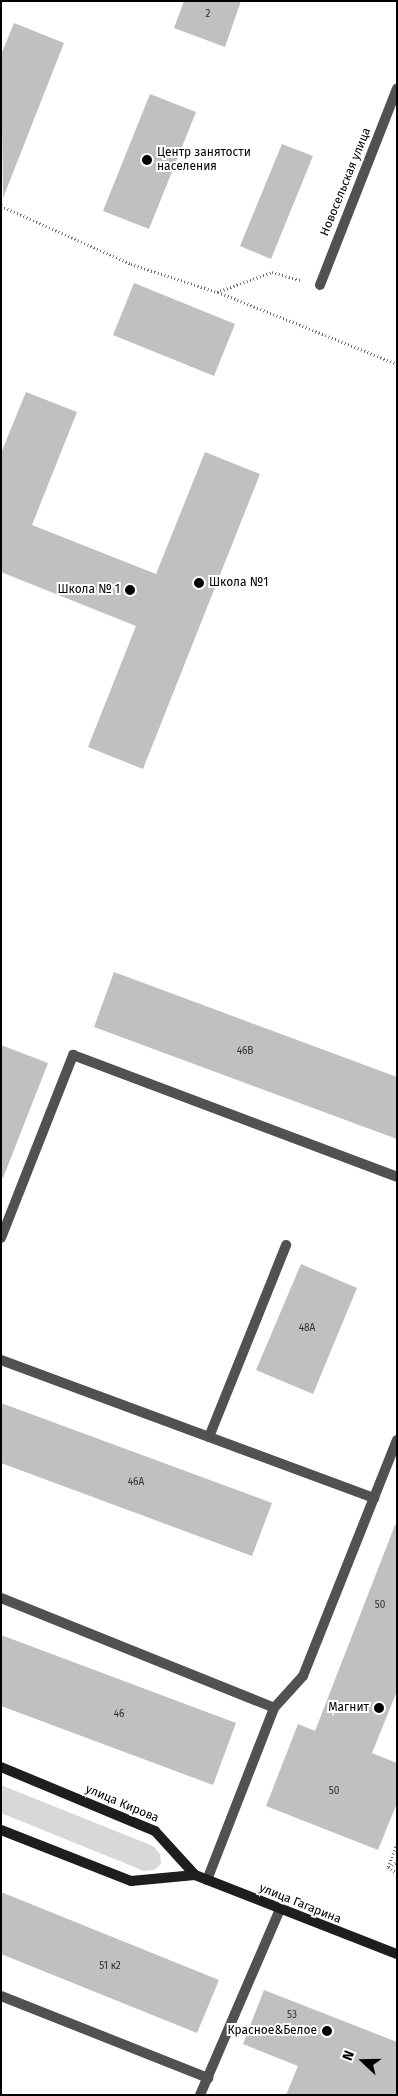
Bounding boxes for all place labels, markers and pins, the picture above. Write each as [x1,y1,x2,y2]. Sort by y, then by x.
place label: Центр занятости населения [157,146,251,174]
marker: Центр занятости населения [141,154,153,166]
place label: Школа №1 [209,576,268,590]
marker: Школа №1 [193,577,205,589]
place label: Школа № 1 [57,583,120,597]
marker: Школа № 1 [124,584,136,596]
place label: Магнит [328,1701,369,1715]
marker: Магнит [373,1702,385,1714]
place label: Красное&Белое [227,2024,317,2038]
marker: Красное&Белое [321,2025,333,2037]

